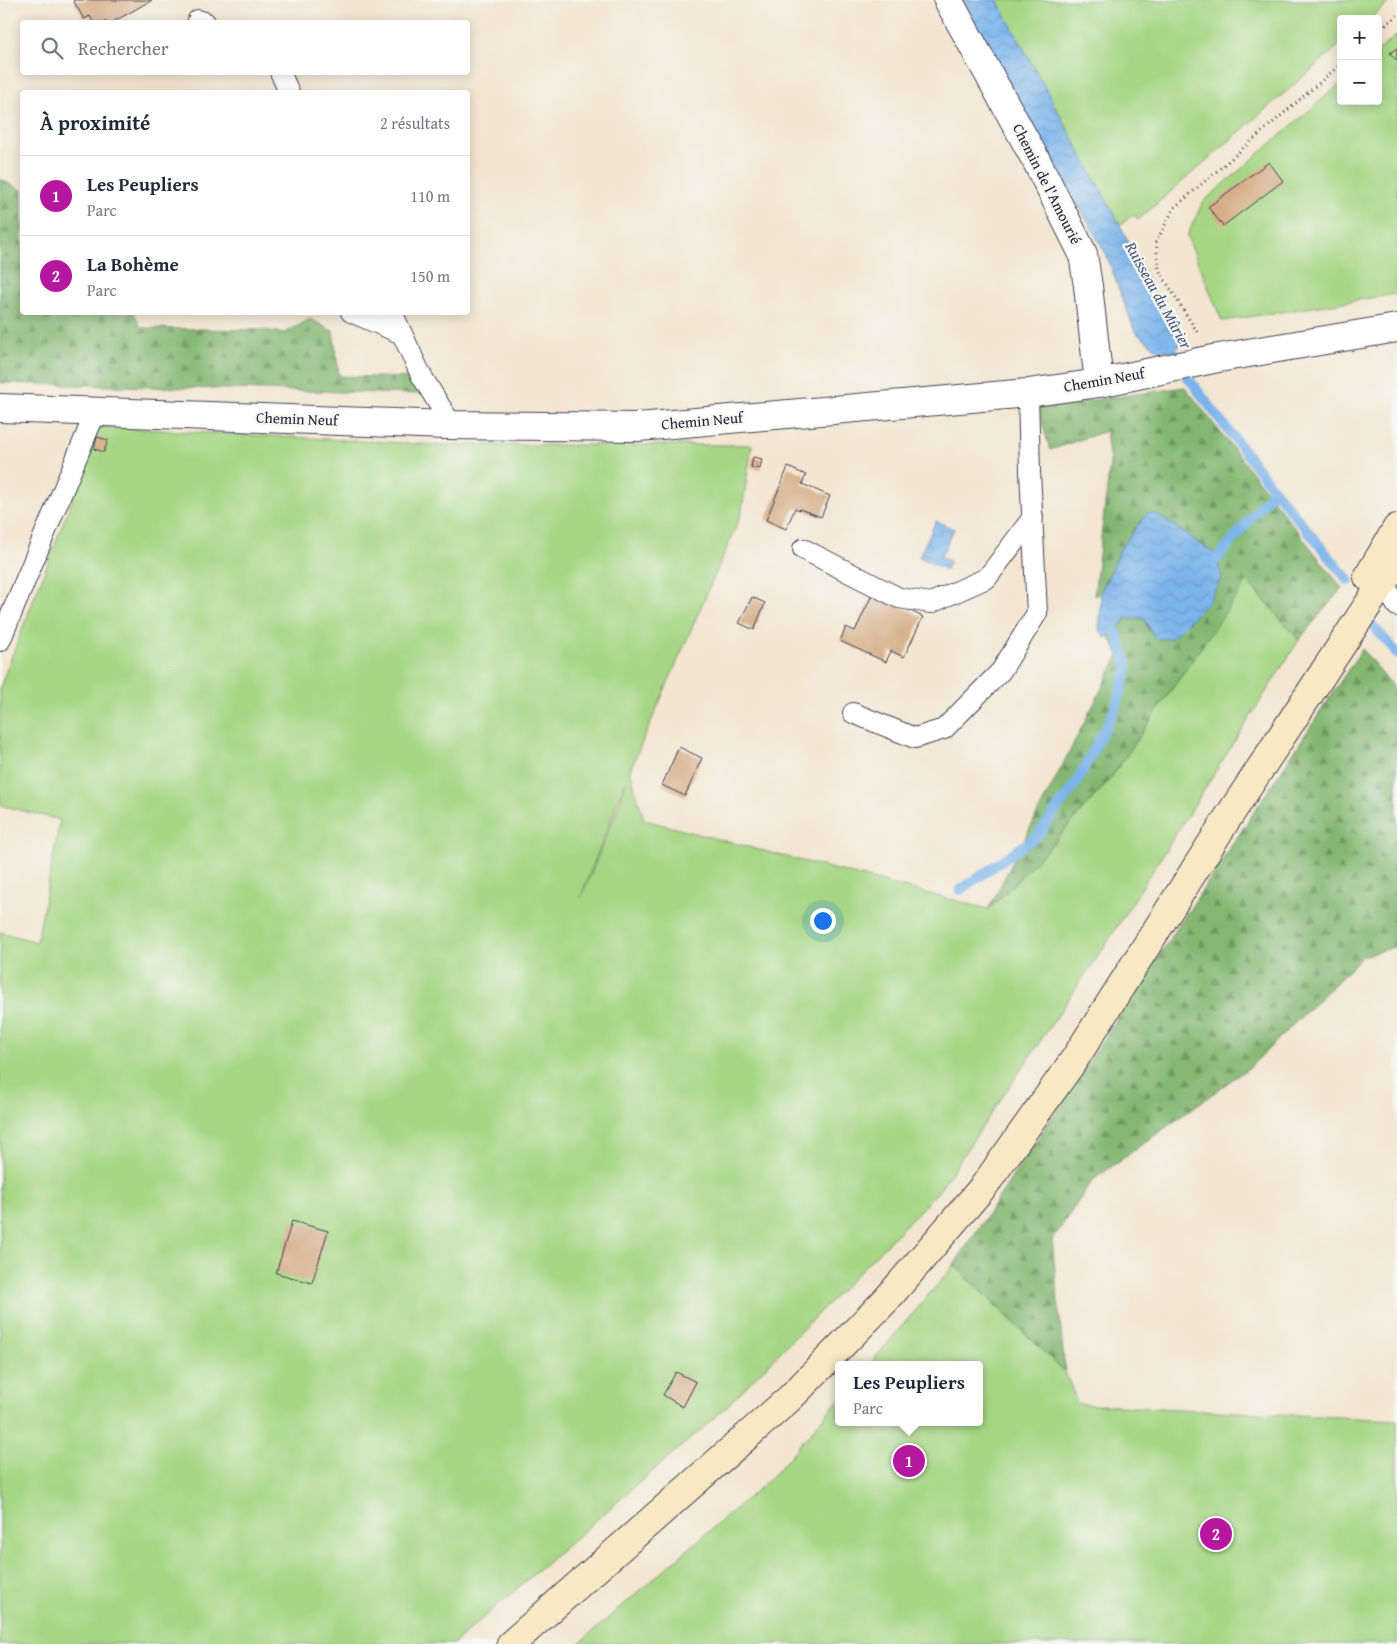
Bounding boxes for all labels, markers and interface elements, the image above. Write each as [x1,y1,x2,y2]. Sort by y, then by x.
map controls [1337,15,1382,105]
button: + [1337,15,1382,60]
search box [20,20,470,75]
icon: search [38,34,66,62]
text: Rechercher [78,34,169,62]
button: − [1337,60,1382,105]
text: À proximité [40,107,150,138]
text: 2 résultats [380,111,450,135]
street label: Chemin de l'Amourié [1008,120,1087,248]
text: Les Peupliers [87,170,199,198]
text: 1 [52,184,60,208]
text: 110 m [410,184,450,208]
text: Parc [87,198,117,222]
water label: Ruisseau du Mûrier [1119,236,1199,354]
text: La Bohème [87,250,179,278]
text: 2 [52,264,60,288]
text: 150 m [410,264,450,288]
text: Parc [87,278,117,302]
street label: Chemin Neuf [1062,362,1148,397]
street label: Chemin Neuf [660,406,746,435]
street label: Chemin Neuf [256,407,340,430]
your location [810,908,836,934]
popup [835,1361,983,1426]
text: Les Peupliers [853,1368,965,1396]
text: Parc [853,1396,883,1420]
pin: 1 [893,1442,925,1480]
pin: 2 [1200,1515,1232,1553]

